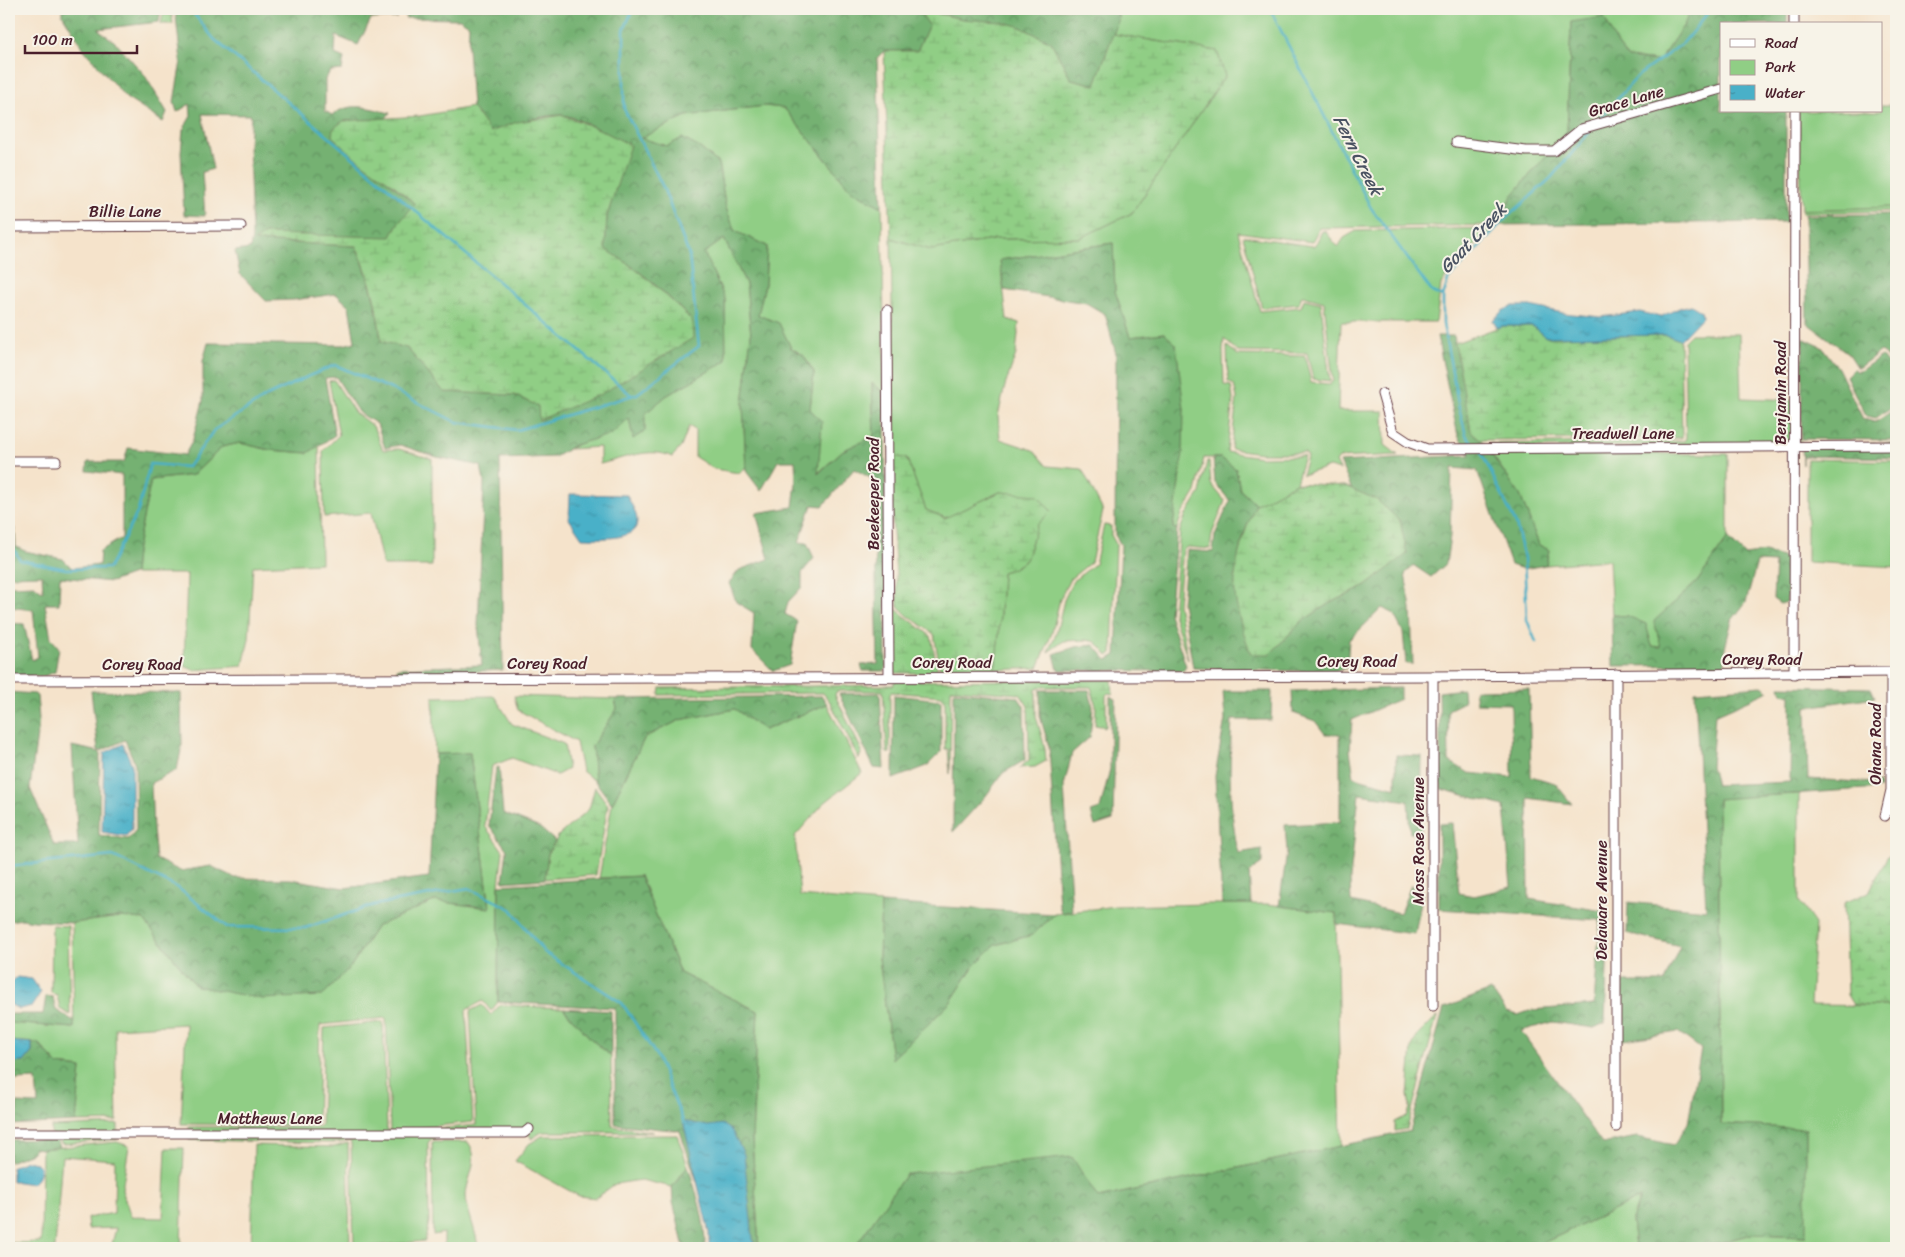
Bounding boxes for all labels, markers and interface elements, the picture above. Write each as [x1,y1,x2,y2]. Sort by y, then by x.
scale bar [25,22,138,54]
legend [1720,22,1882,112]
text: 100 m [32,27,73,53]
text: Road [1765,30,1798,56]
text: Park [1765,54,1796,80]
street label: Grace Lane [1585,76,1667,126]
text: Water [1765,80,1805,106]
water label: Fern Creek [1324,109,1393,203]
water label: Goat Creek [1431,194,1516,281]
street label: Billie Lane [89,197,161,226]
street label: Benjamin Road [1766,339,1795,445]
street label: Treadwell Lane [1571,419,1675,448]
street label: Beekeeper Road [859,436,888,550]
street label: Corey Road [1722,645,1803,674]
street label: Corey Road [1317,647,1398,676]
street label: Corey Road [912,648,993,677]
street label: Corey Road [507,649,588,678]
street label: Corey Road [102,650,183,679]
street label: Ohana Road [1861,702,1890,785]
street label: Moss Rose Avenue [1404,777,1433,905]
street label: Delaware Avenue [1587,840,1616,960]
street label: Matthews Lane [218,1104,322,1133]

